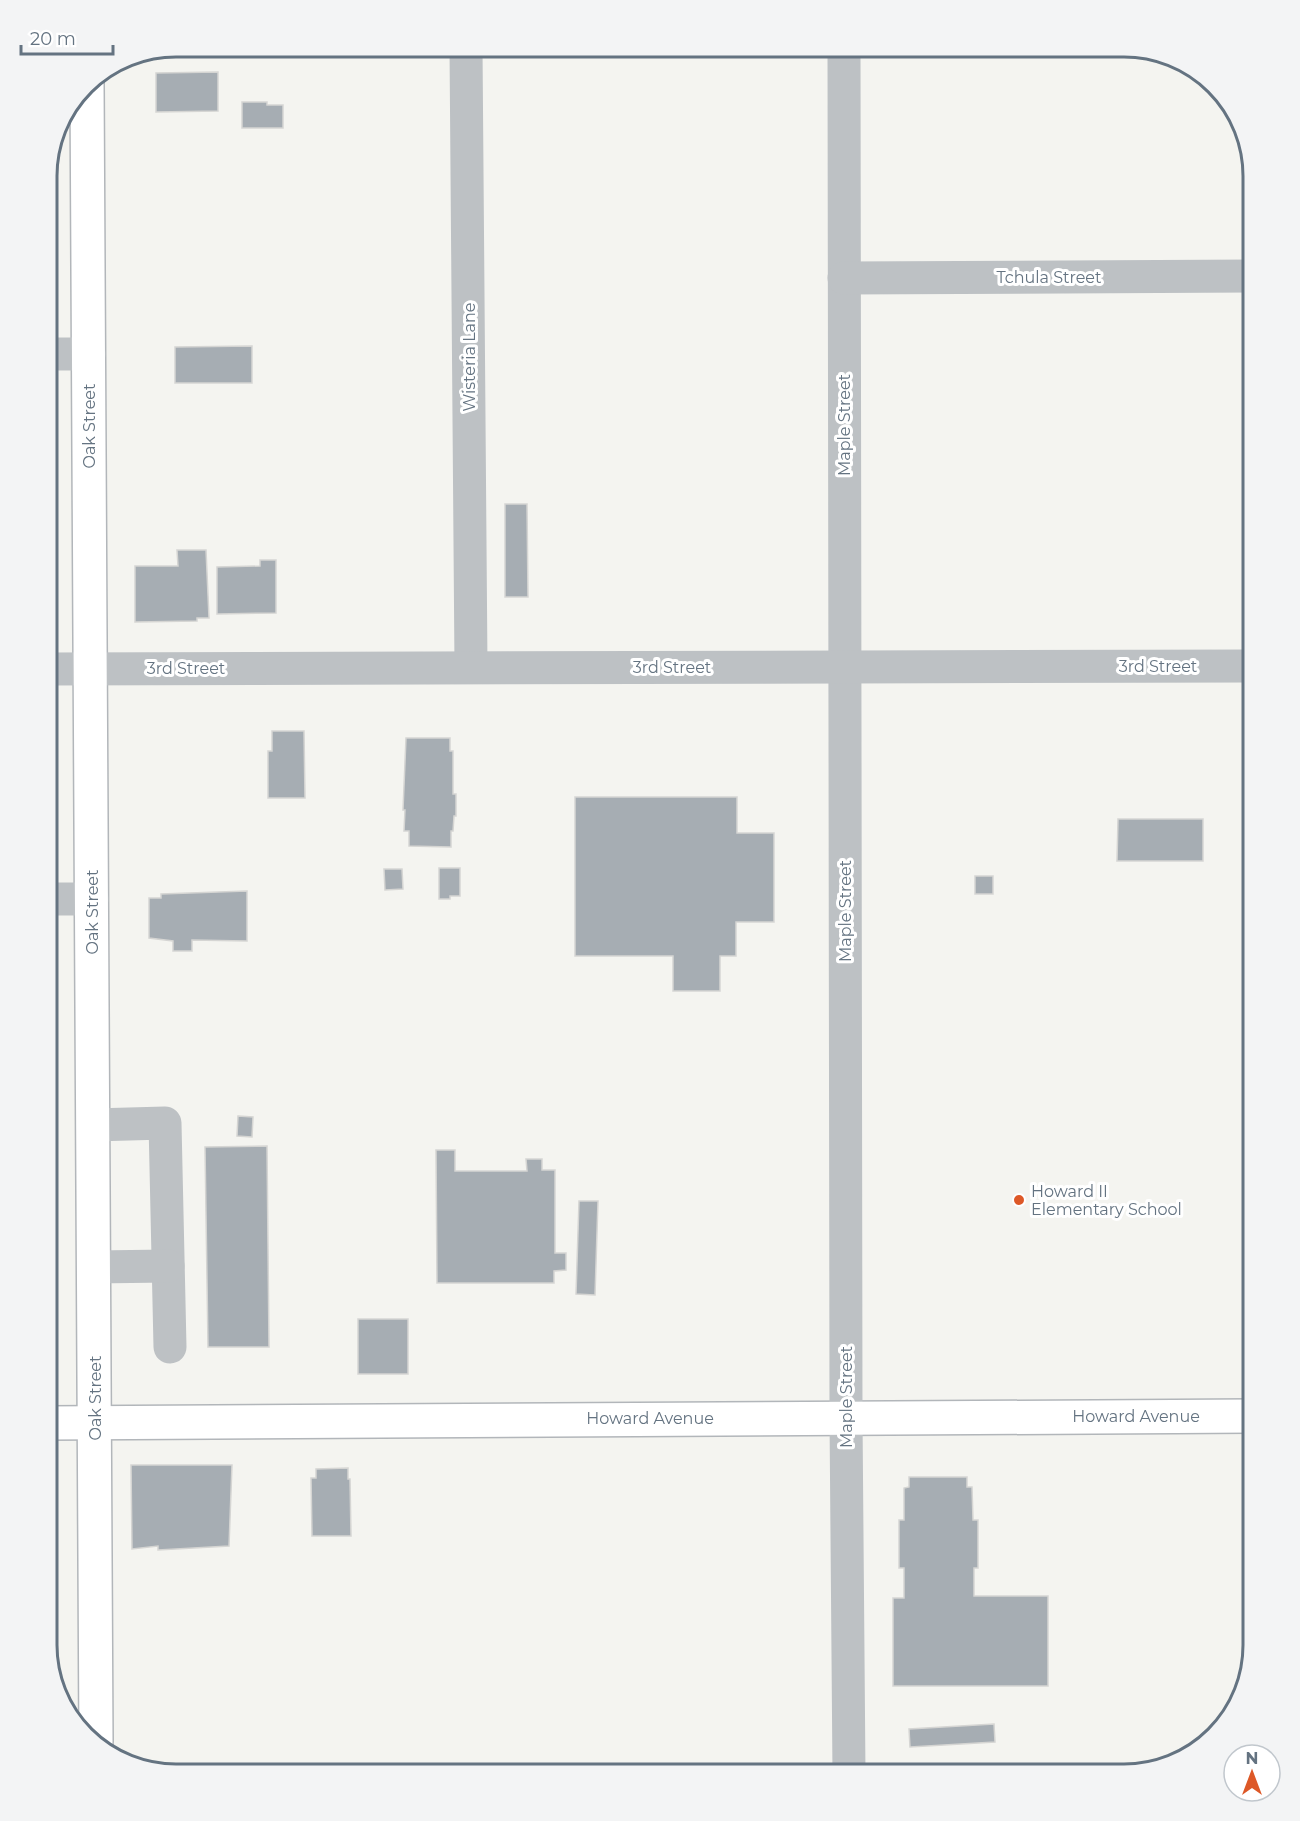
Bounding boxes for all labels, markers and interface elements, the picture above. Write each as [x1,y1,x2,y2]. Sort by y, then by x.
scale bar [21,18,112,56]
text: 20 m [30,28,76,50]
street label: Tchula Street [996,268,1102,287]
street label: Wisteria Lane [460,302,479,412]
street label: Maple Street [835,373,854,476]
street label: Oak Street [80,383,99,469]
street label: 3rd Street [1119,657,1198,676]
street label: 3rd Street [633,658,712,677]
street label: 3rd Street [147,659,226,678]
street label: Maple Street [836,859,855,962]
street label: Oak Street [83,869,102,955]
place label: Howard II Elementary School [1031,1182,1182,1219]
marker: Howard II Elementary School [1012,1193,1026,1207]
street label: Maple Street [837,1345,856,1448]
street label: Oak Street [86,1355,105,1441]
street label: Howard Avenue [1072,1407,1200,1426]
street label: Howard Avenue [586,1409,714,1428]
north arrow [1222,1743,1282,1803]
text: N [1246,1749,1258,1768]

